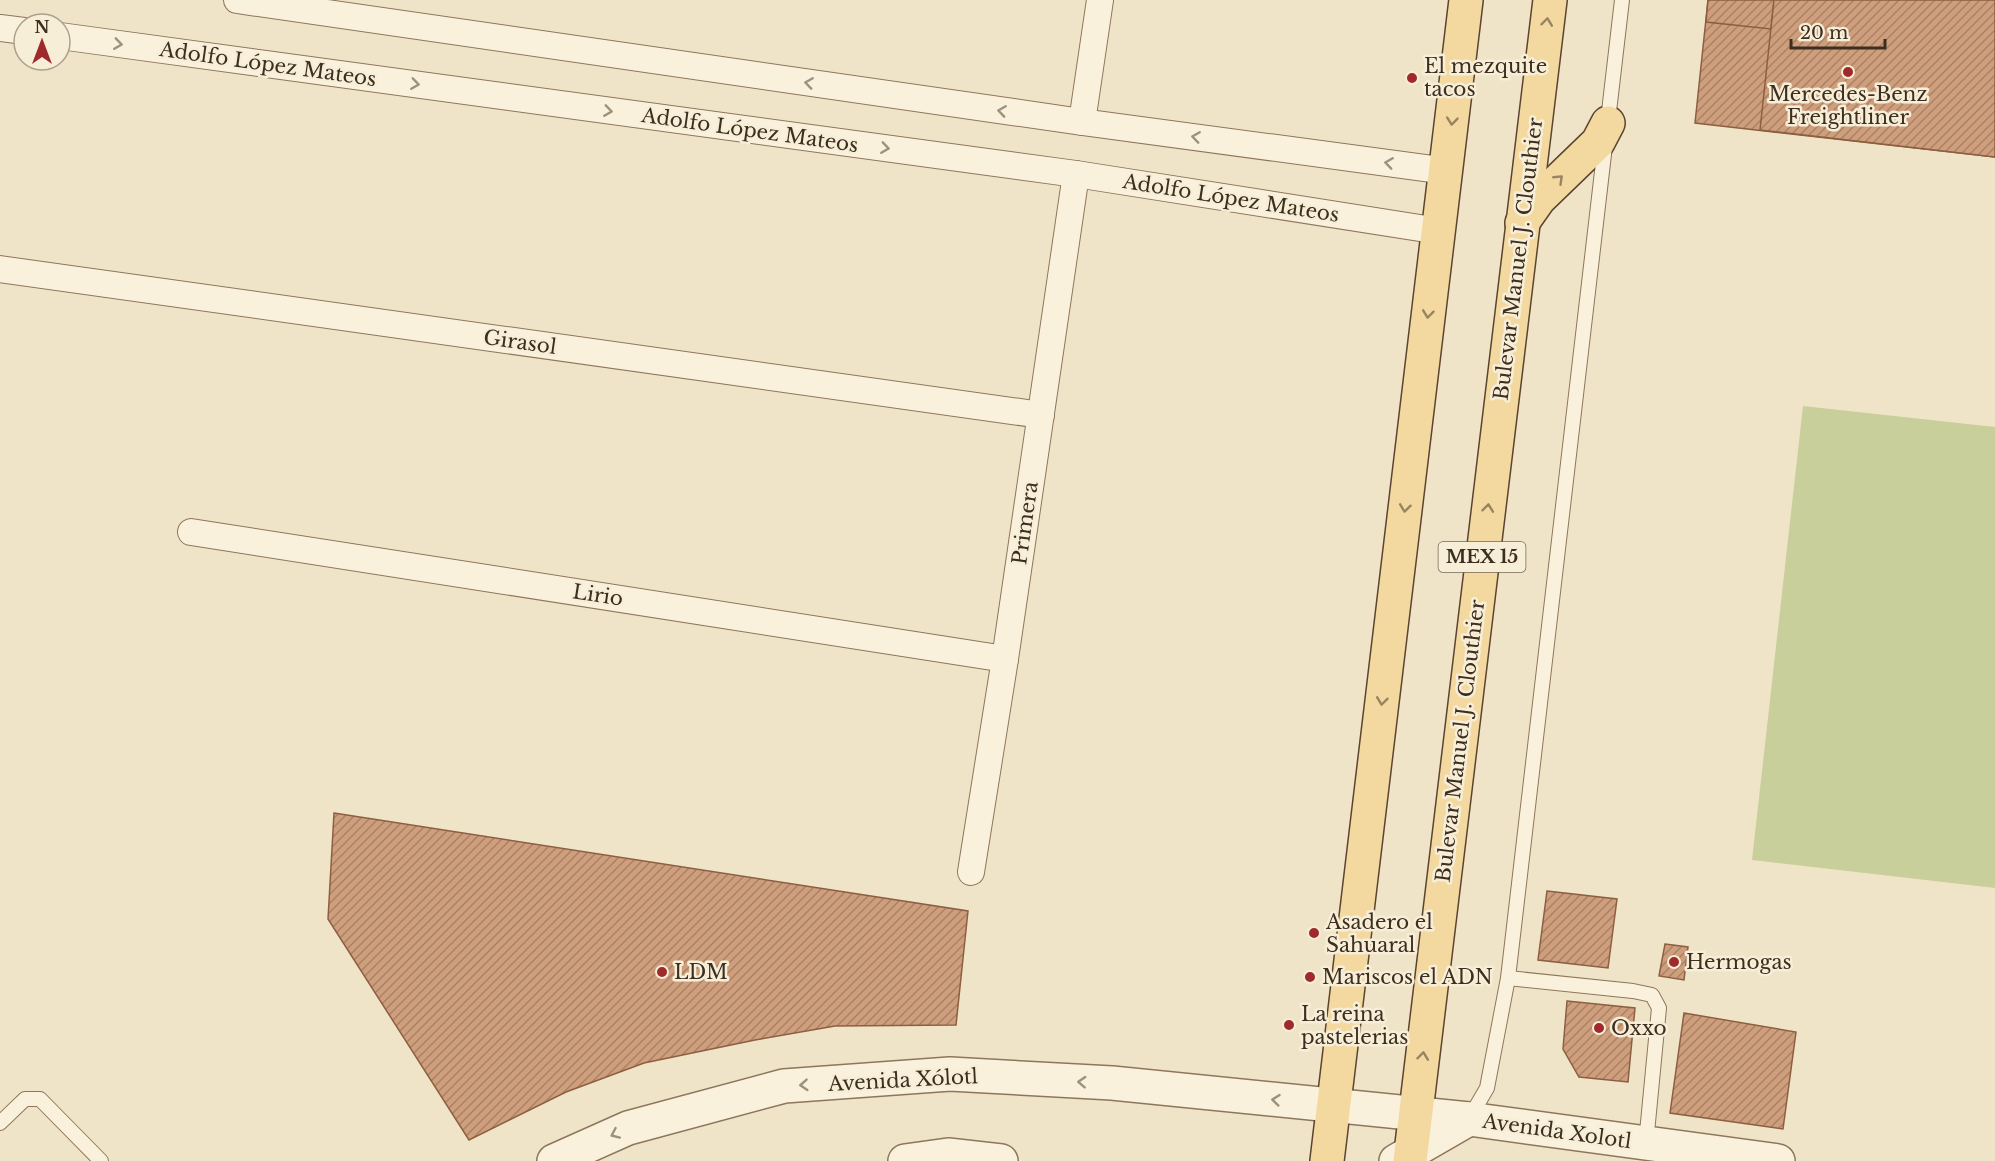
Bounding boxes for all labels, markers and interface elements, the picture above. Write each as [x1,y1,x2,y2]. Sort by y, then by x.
north arrow [12,12,72,72]
scale bar [1791,12,1886,50]
text: N [34,17,50,37]
one-way arrow [1540,18,1553,27]
text: 20 m [1800,22,1848,44]
one-way arrow [113,37,123,49]
street label: Adolfo López Mateos [157,37,378,91]
place label: El mezquite tacos [1424,54,1547,101]
marker: Mercedes-Benz Freightliner [1841,65,1855,79]
marker: El mezquite tacos [1405,71,1419,85]
one-way arrow [805,77,814,89]
one-way arrow [411,78,420,90]
place label: Mercedes-Benz Freightliner [1768,82,1928,129]
street label: Adolfo López Mateos [639,103,860,157]
one-way arrow [604,104,613,116]
one-way arrow [998,105,1007,117]
one-way arrow [1447,116,1459,125]
street label: Bulevar Manuel J. Clouthier [1489,116,1547,402]
one-way arrow [1191,132,1200,144]
one-way arrow [880,142,889,154]
one-way arrow [1384,158,1393,170]
street label: Adolfo López Mateos [1120,169,1341,227]
one-way arrow [1553,175,1563,186]
one-way arrow [1422,310,1435,319]
street label: Girasol [482,325,558,359]
street label: Primera [1007,479,1043,566]
one-way arrow [1399,503,1411,512]
one-way arrow [1481,503,1493,512]
road number: MEX 15 [1438,542,1526,572]
street label: Lirio [571,579,625,611]
street label: Bulevar Manuel J. Clouthier [1431,598,1489,884]
one-way arrow [1376,697,1389,706]
place label: Asadero el Sahuaral [1325,910,1433,957]
marker: Asadero el Sahuaral [1307,926,1321,940]
place label: Hermogas [1686,950,1792,974]
marker: Hermogas [1667,955,1681,969]
place label: LDM [674,960,728,984]
marker: LDM [655,965,669,979]
place label: Mariscos el ADN [1322,965,1493,989]
marker: Mariscos el ADN [1303,970,1317,984]
place label: La reina pastelerias [1301,1002,1408,1049]
place label: Oxxo [1611,1016,1666,1040]
marker: La reina pastelerias [1282,1018,1296,1032]
marker: Oxxo [1592,1021,1606,1035]
one-way arrow [1416,1051,1428,1060]
street label: Avenida Xólotl [826,1064,979,1096]
one-way arrow [1078,1075,1087,1088]
one-way arrow [799,1078,808,1091]
one-way arrow [1272,1094,1281,1107]
street label: Avenida Xolotl [1480,1109,1633,1153]
one-way arrow [611,1126,622,1138]

